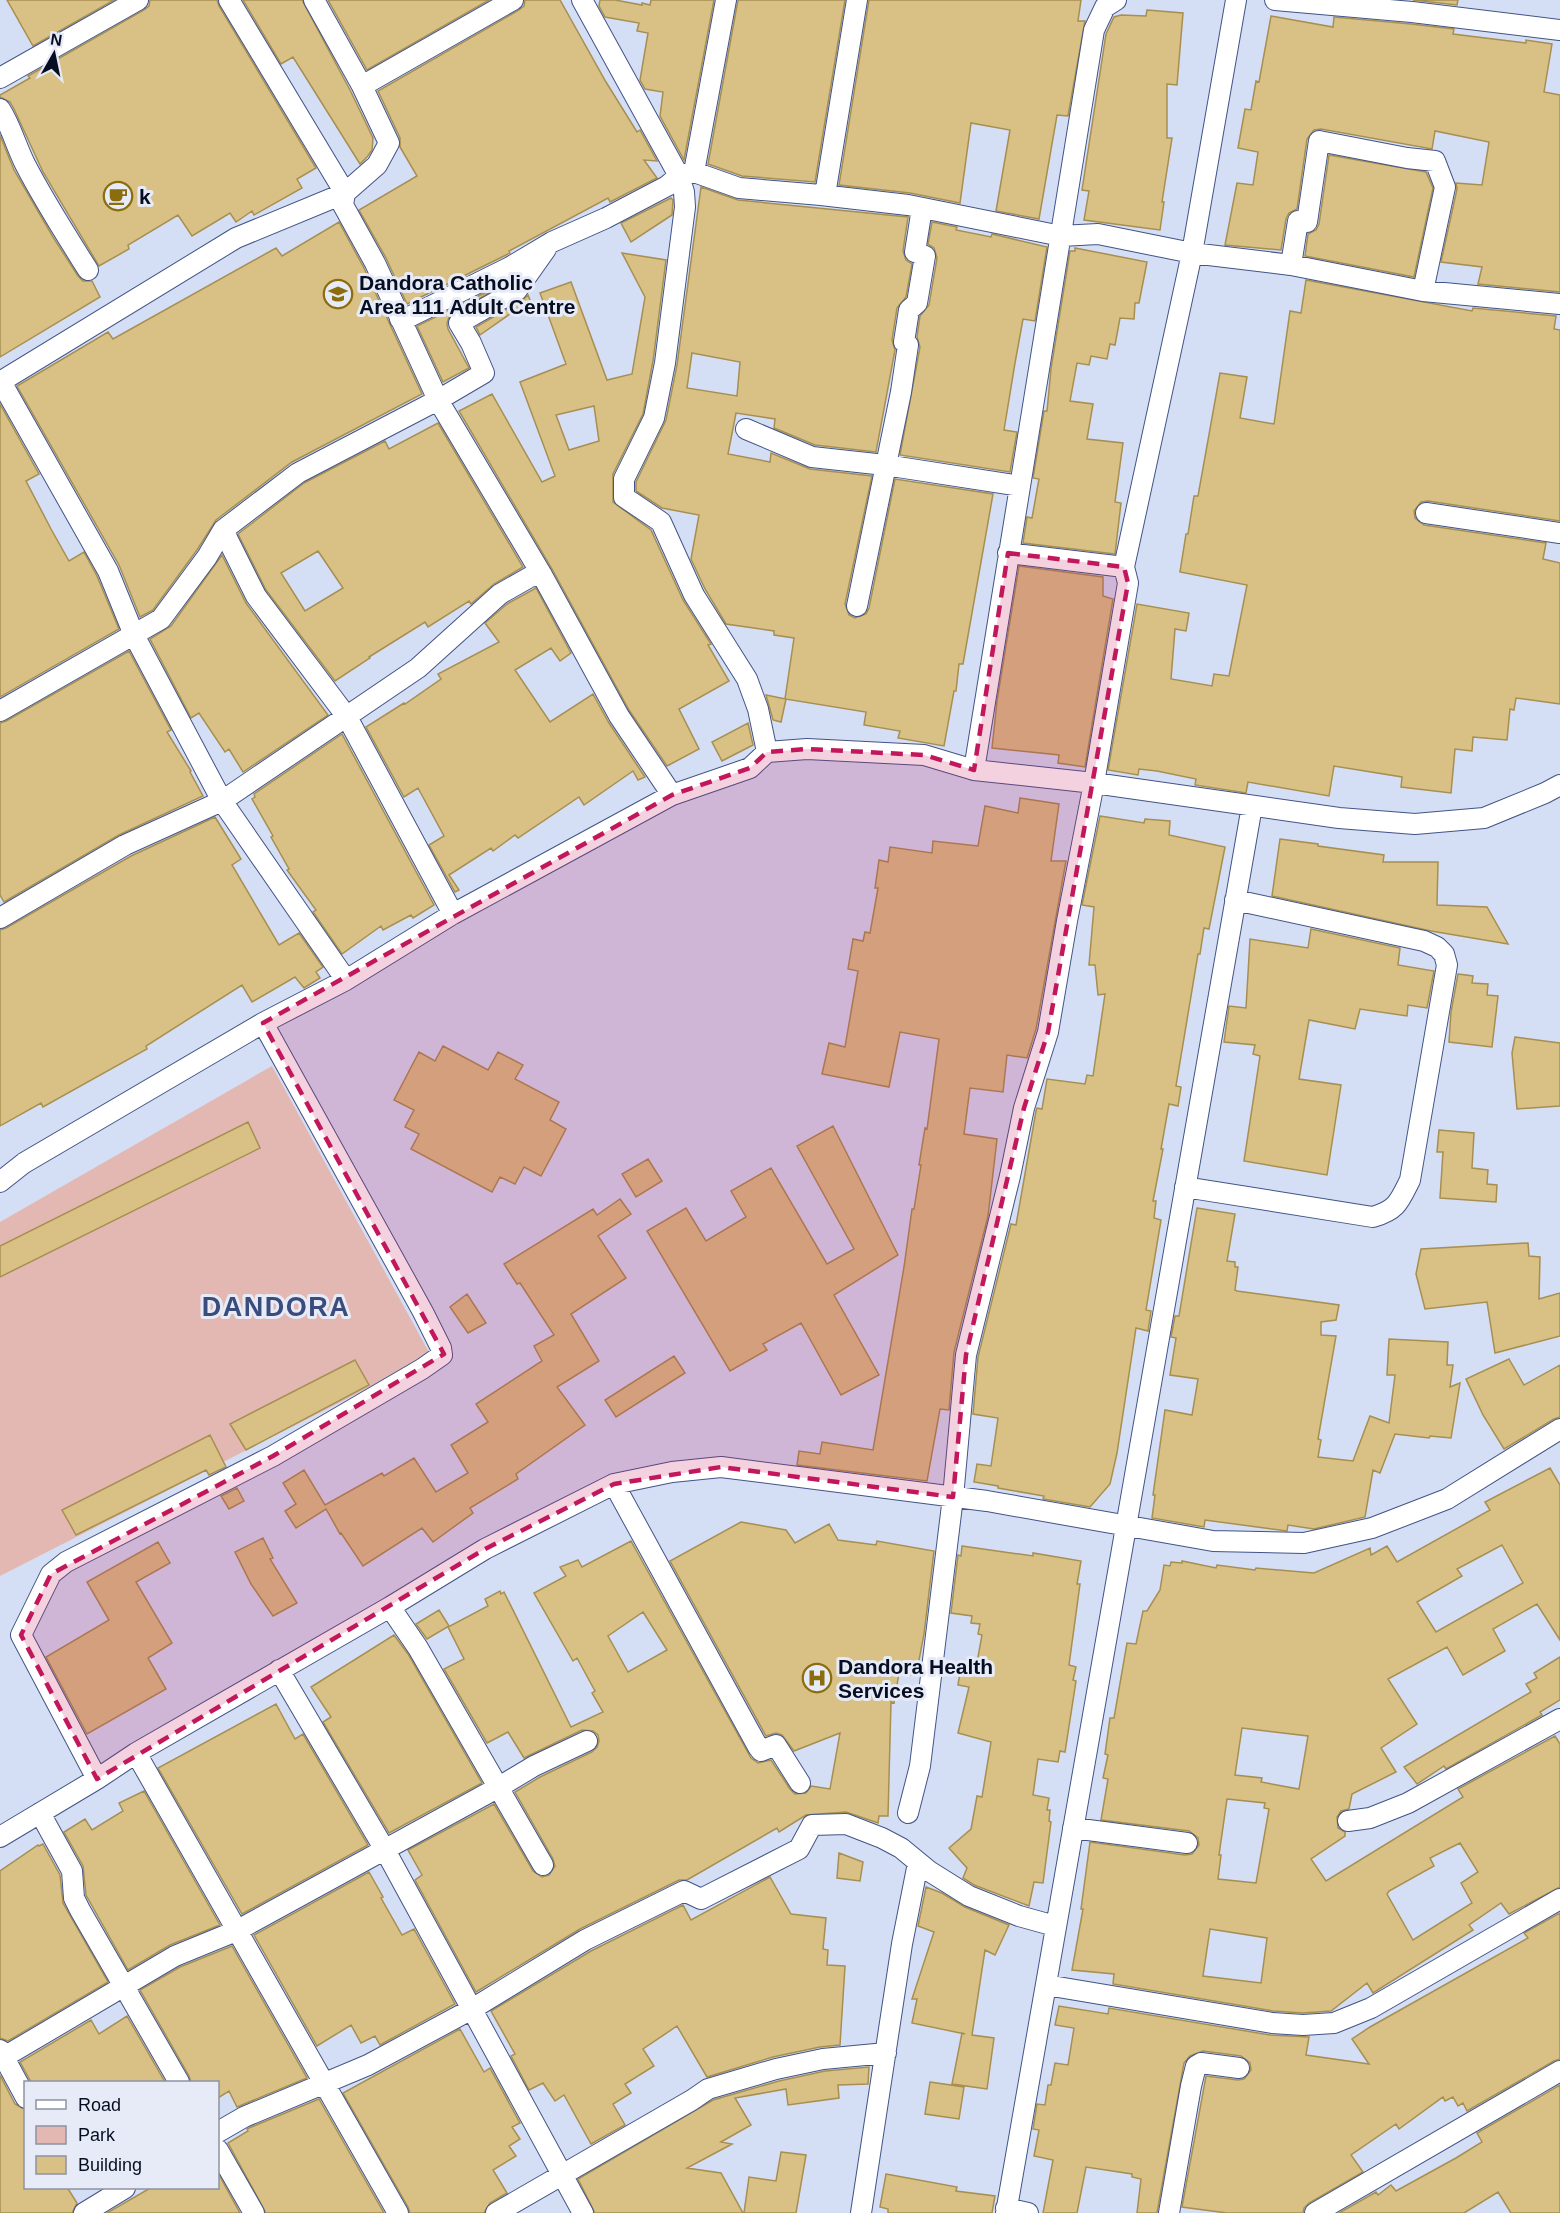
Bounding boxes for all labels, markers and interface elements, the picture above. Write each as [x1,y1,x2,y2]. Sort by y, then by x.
north arrow [24,24,84,84]
text: N [49,30,63,49]
cafe icon: k [102,180,134,212]
place label: k [139,185,151,208]
place label: Dandora Catholic Area 111 Adult Centre [359,271,575,318]
school or university icon: Dandora Catholic Area 111 Adult Centre [322,278,354,310]
district label: DANDORA [202,1292,350,1322]
place label: Dandora Health Services [838,1655,993,1702]
hospital icon: Dandora Health Services [801,1662,833,1694]
legend [24,2081,219,2189]
text: Road [78,2095,121,2115]
text: Park [78,2125,116,2145]
text: Building [78,2155,142,2175]

